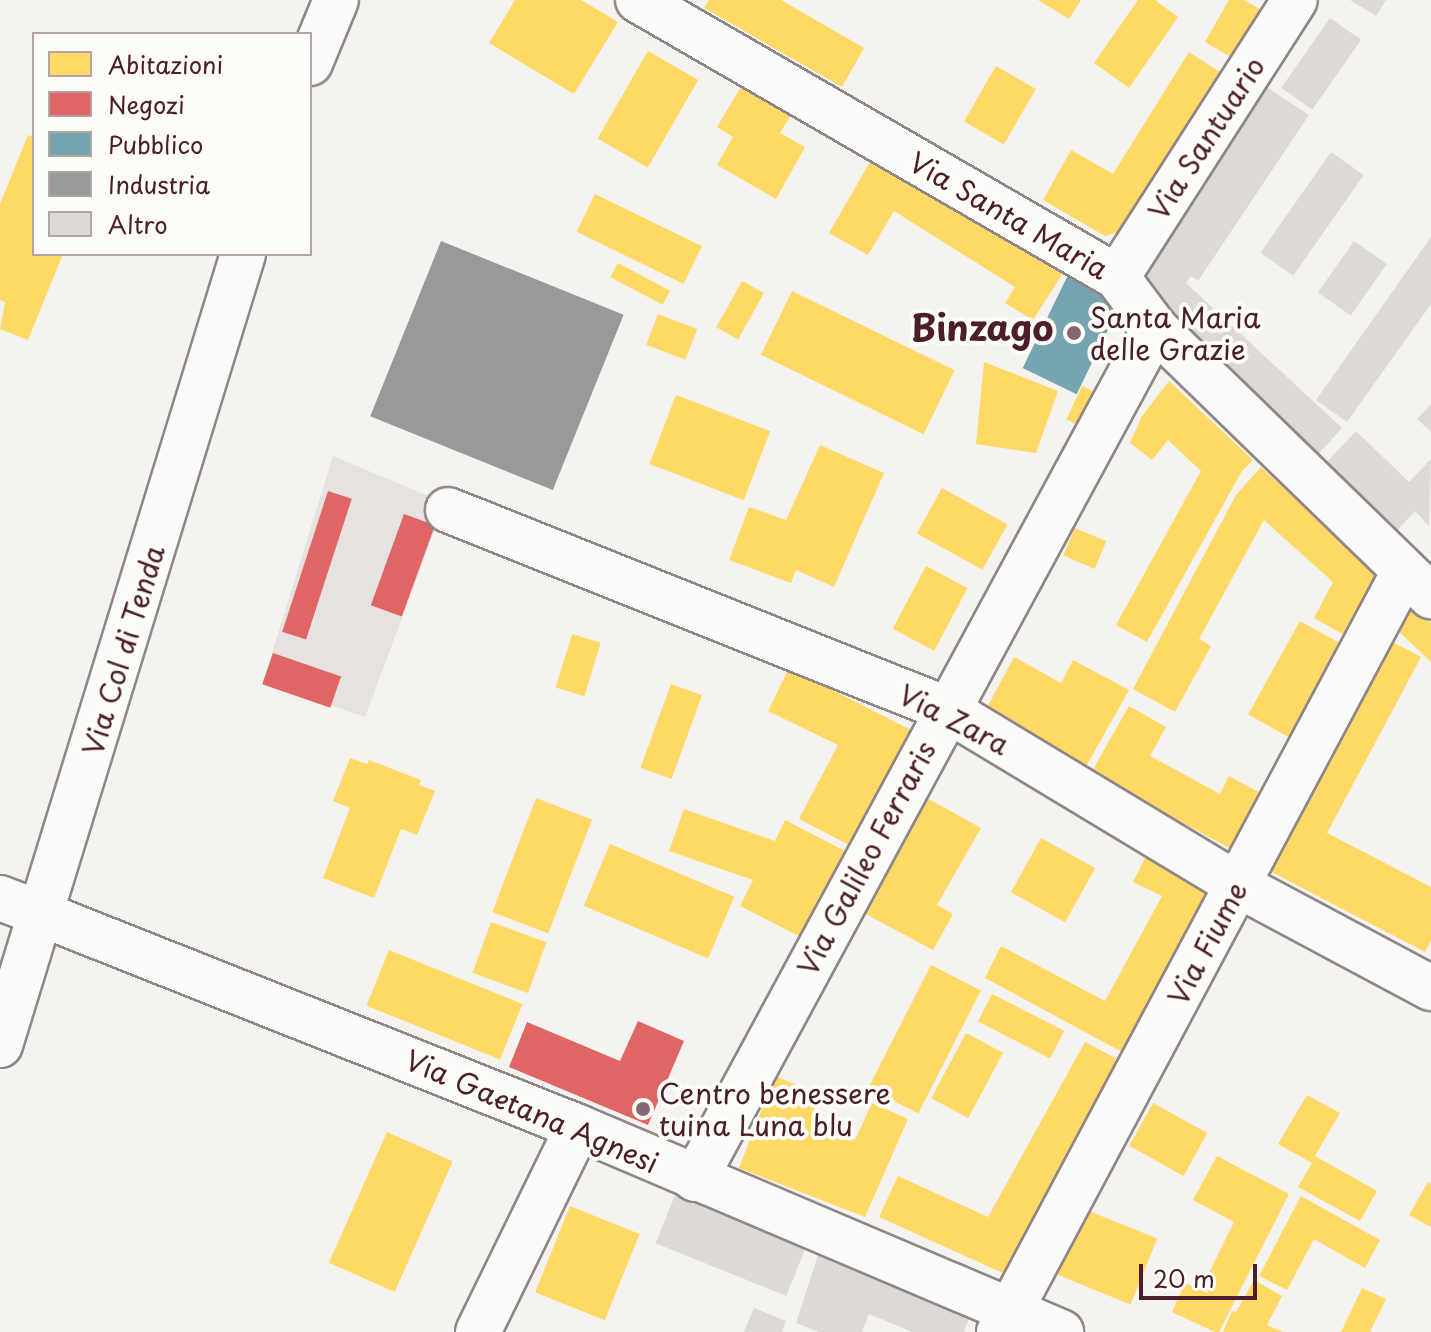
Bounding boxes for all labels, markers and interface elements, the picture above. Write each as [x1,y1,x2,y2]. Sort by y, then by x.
legend [32,32,312,256]
text: Abitazioni [108,46,223,82]
street label: Via Santuario [1141,51,1271,225]
text: Negozi [108,86,185,122]
text: Pubblico [108,126,203,162]
street label: Via Santa Maria [904,145,1114,285]
text: Industria [108,166,210,202]
text: Altro [108,206,168,242]
place label: Santa Maria delle Grazie [1090,300,1260,366]
district label: Binzago [910,305,1054,349]
marker: Santa Maria delle Grazie [1065,324,1083,342]
street label: Via Col di Tenda [75,539,171,761]
street label: Via Zara [894,677,1014,761]
street label: Via Galileo Ferraris [790,734,942,982]
street label: Via Fiume [1161,876,1253,1010]
street label: Via Gaetana Agnesi [400,1042,664,1180]
place label: Centro benessere tuina Luna blu [659,1076,892,1142]
marker: Centro benessere tuina Luna blu [634,1100,652,1118]
scale bar [1143,1248,1261,1298]
text: 20 m [1153,1260,1215,1296]

